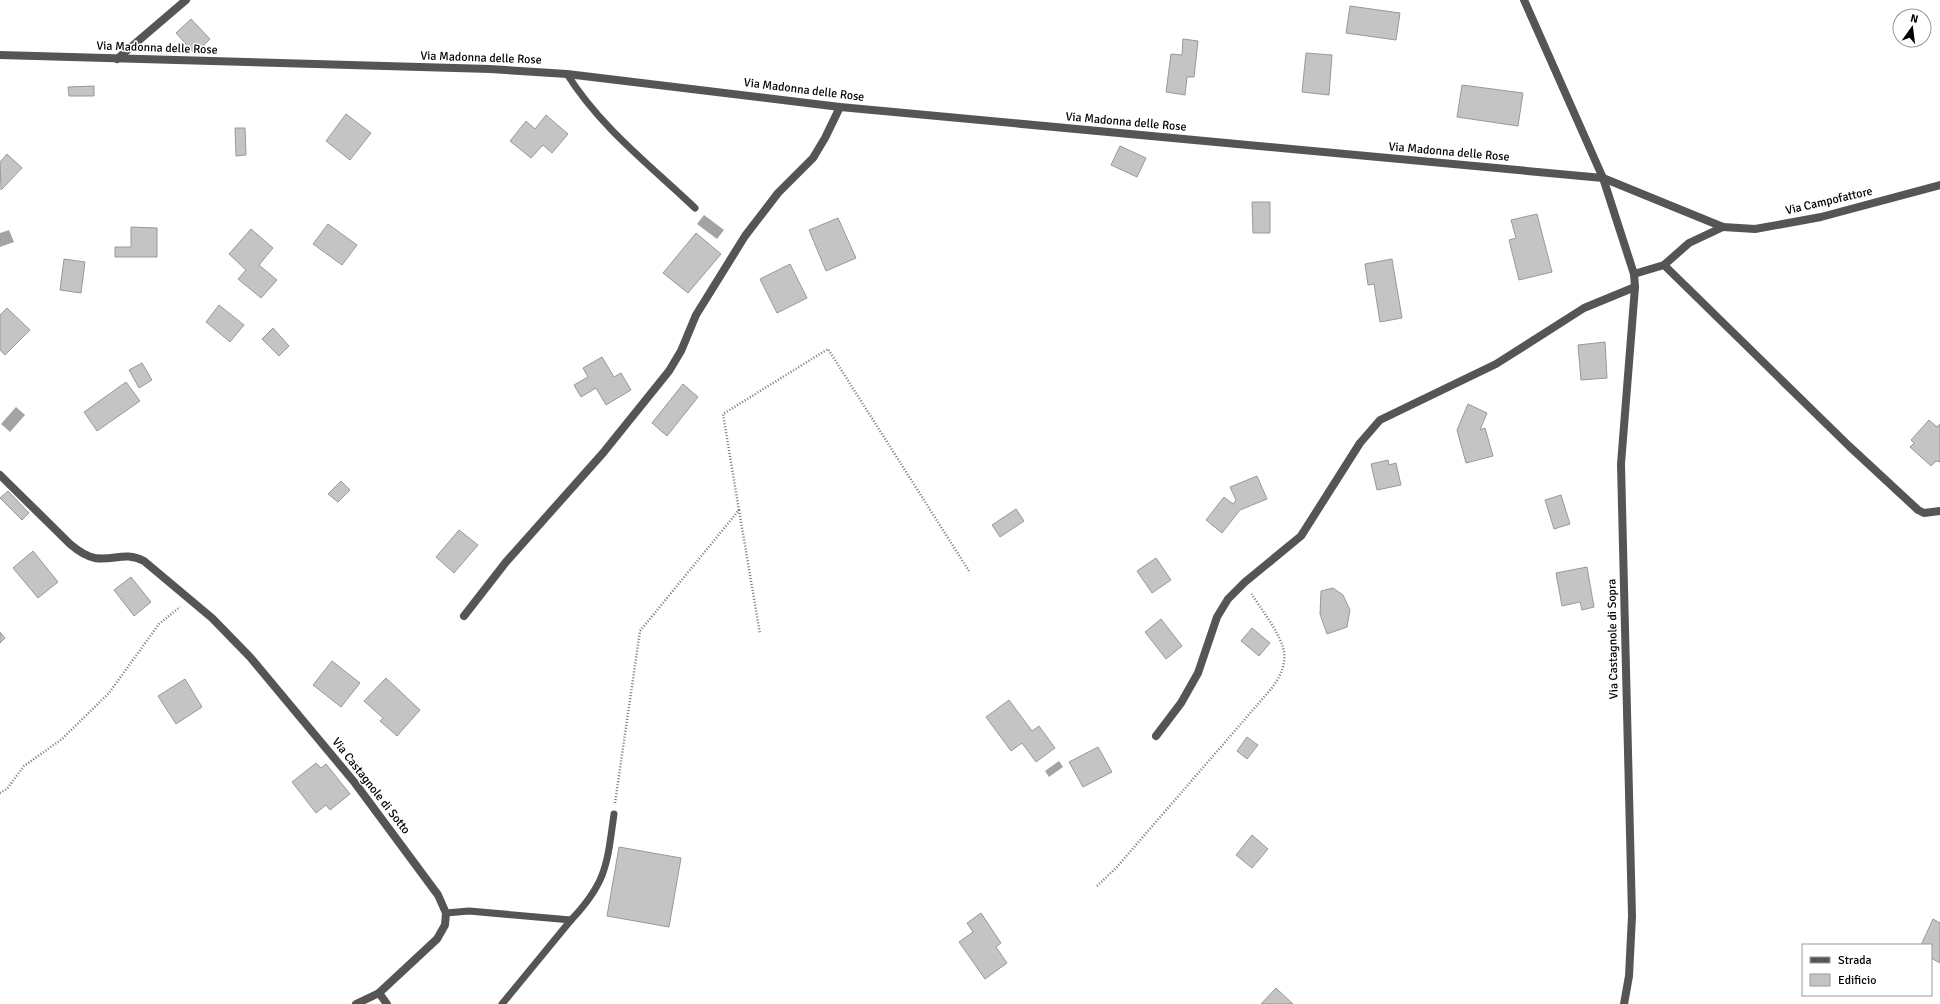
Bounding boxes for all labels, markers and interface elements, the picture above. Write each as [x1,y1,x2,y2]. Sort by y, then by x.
north arrow [1892,8,1932,48]
text: N [1909,12,1920,26]
street label: Via Madonna delle Rose [96,38,218,58]
street label: Via Madonna delle Rose [420,48,542,68]
street label: Via Madonna delle Rose [743,75,865,105]
street label: Via Madonna delle Rose [1065,109,1187,135]
street label: Via Madonna delle Rose [1388,139,1510,165]
street label: Via Campofattore [1784,184,1874,218]
street label: Via Castagnole di Sopra [1604,579,1622,699]
street label: Via Castagnole di Sotto [329,735,413,837]
legend [1802,944,1932,996]
text: Strada [1838,953,1872,968]
text: Edificio [1838,973,1876,988]

